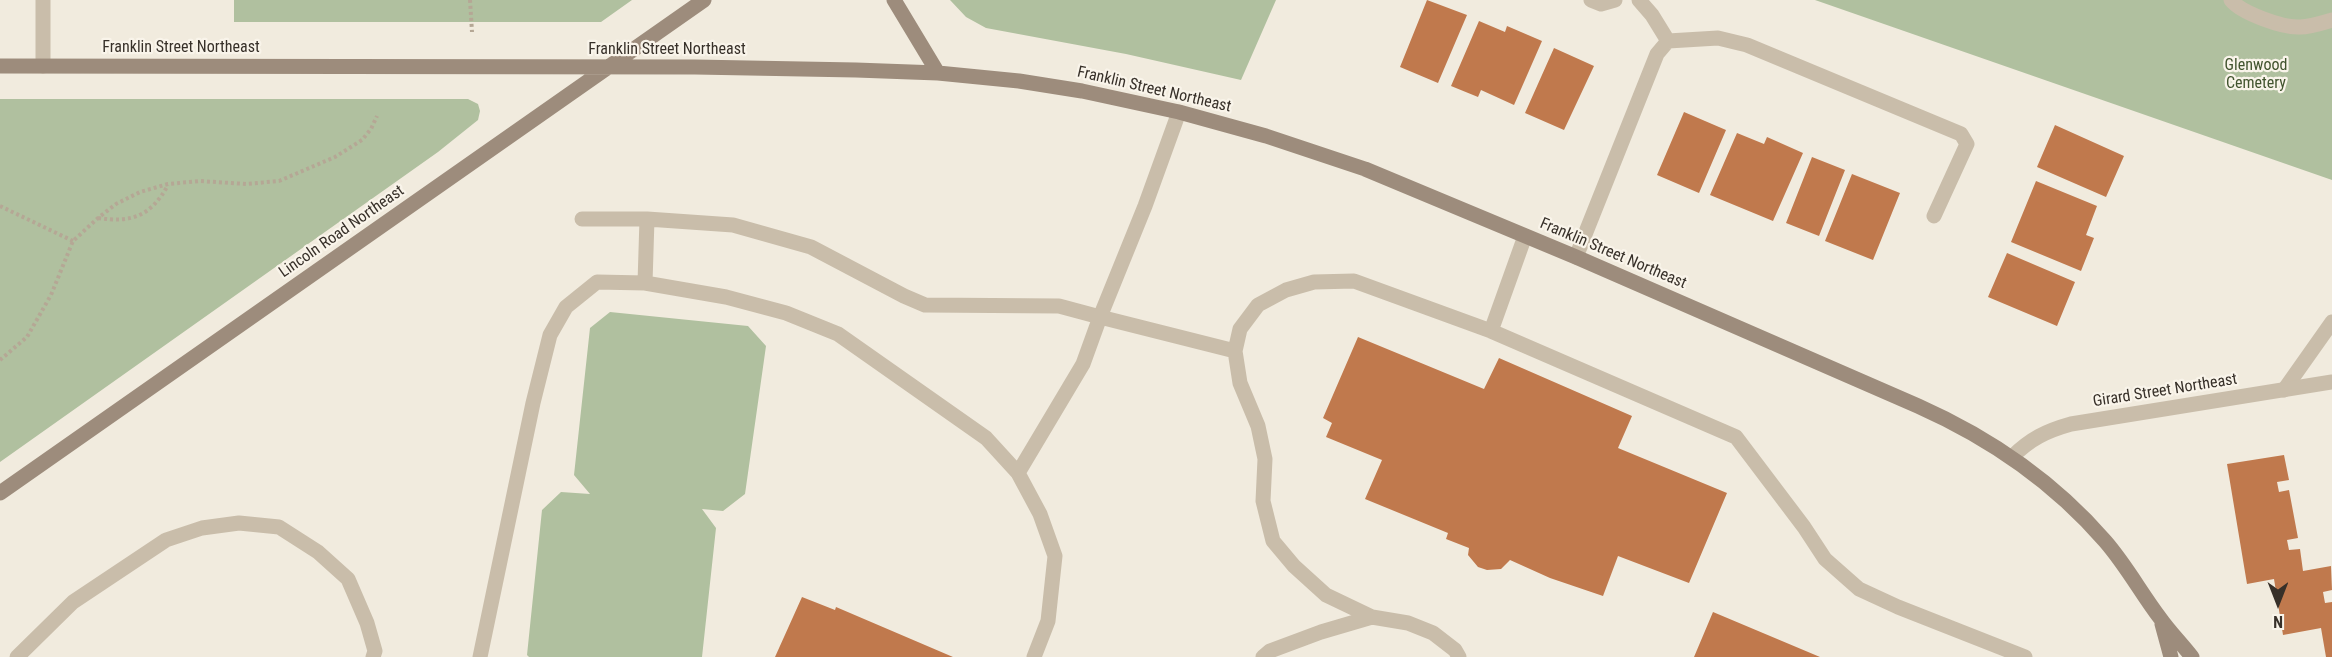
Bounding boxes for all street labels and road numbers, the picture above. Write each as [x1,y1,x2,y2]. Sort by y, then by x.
street label: Franklin Street Northeast [102,38,260,58]
street label: Franklin Street Northeast [588,40,746,60]
street label: Franklin Street Northeast [1075,63,1233,117]
street label: Lincoln Road Northeast [276,182,408,282]
street label: Franklin Street Northeast [1537,214,1689,294]
street label: Girard Street Northeast [2092,370,2238,412]

